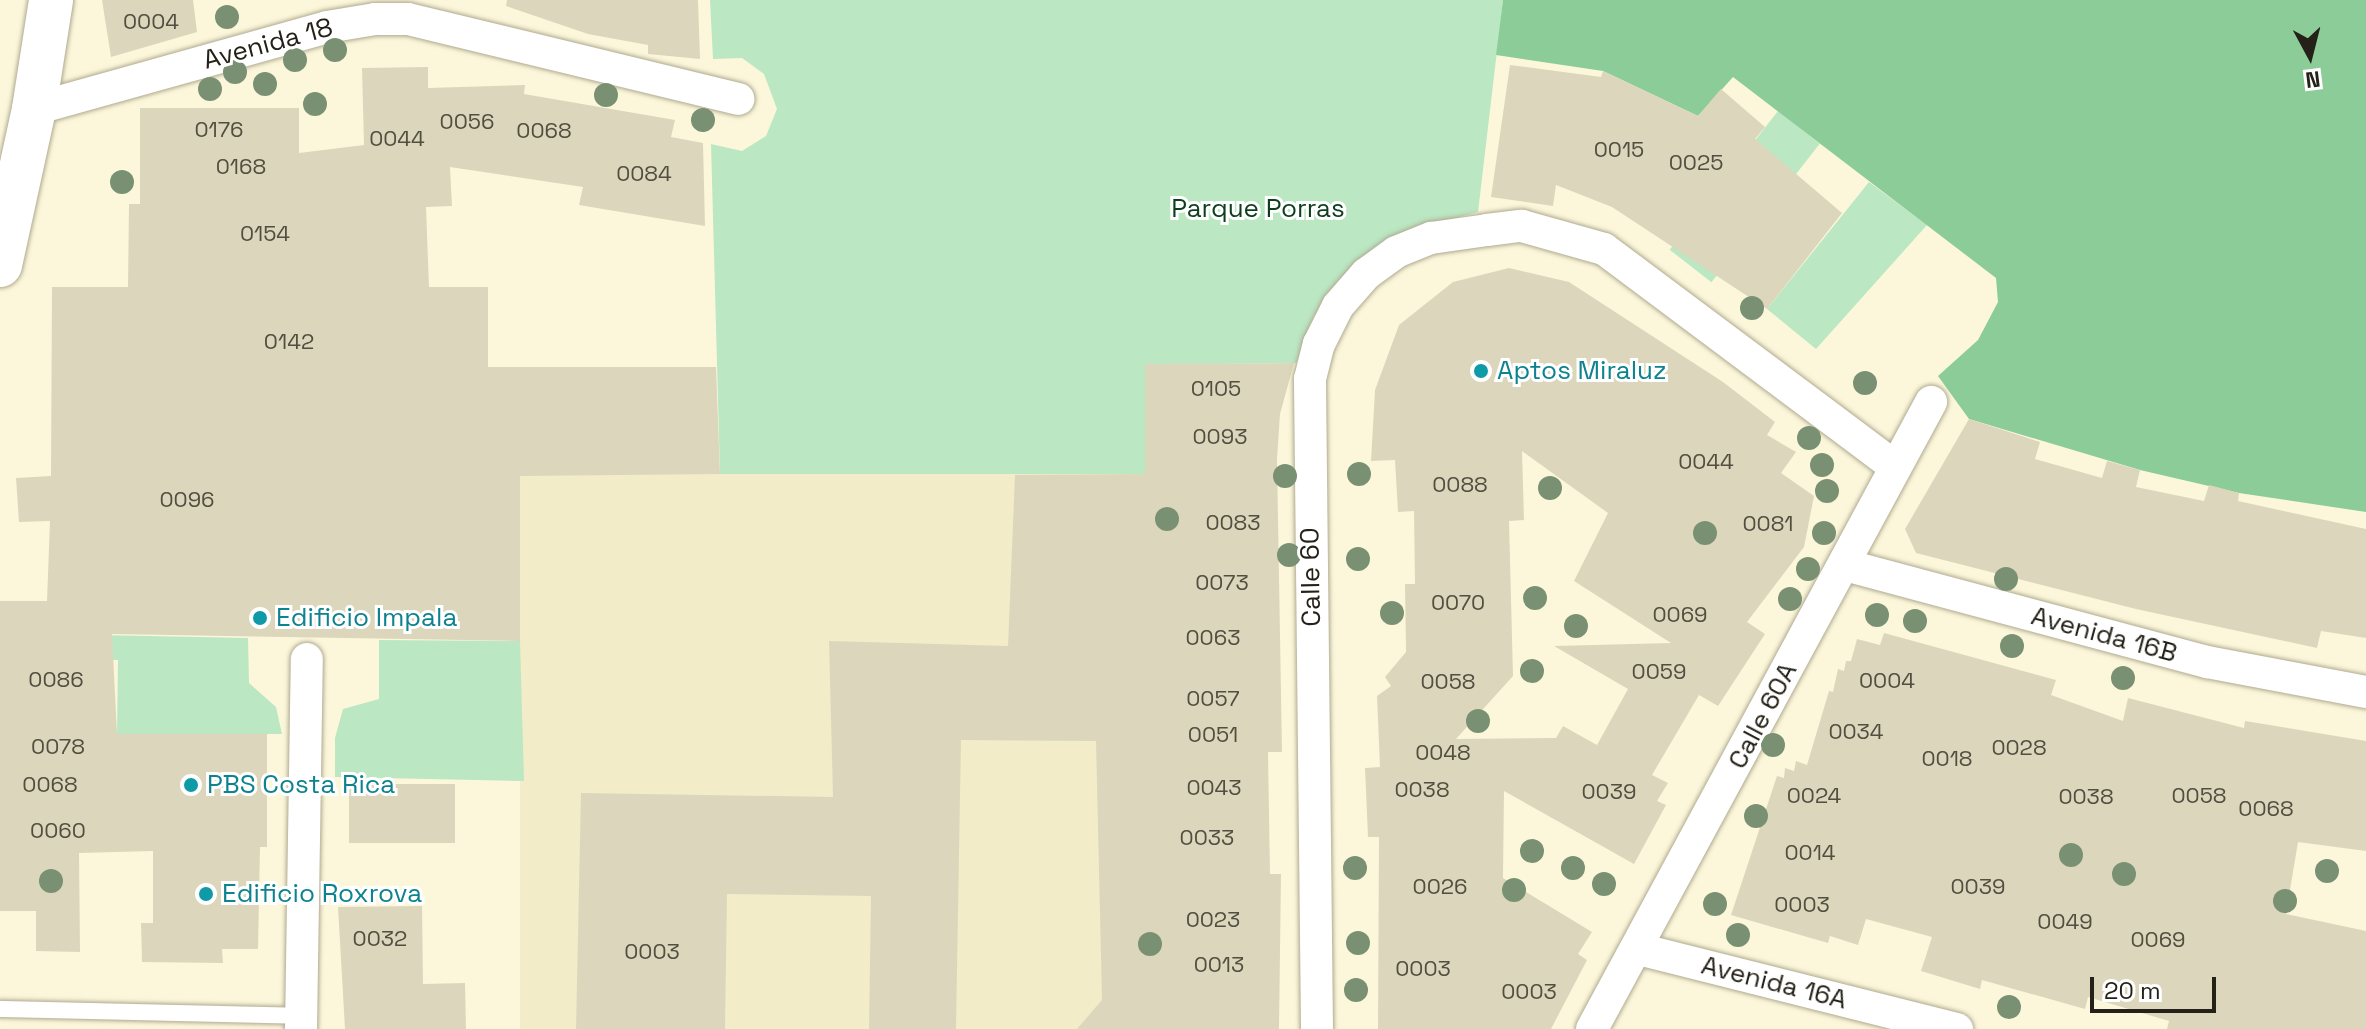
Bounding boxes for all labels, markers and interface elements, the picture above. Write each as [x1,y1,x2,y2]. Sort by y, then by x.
house number: 0004 [123,9,179,35]
street label: Avenida 18 [200,12,336,76]
north arrow [2270,16,2350,96]
text: N [2304,65,2322,95]
house number: 0056 [440,109,494,135]
house number: 0176 [194,117,244,143]
house number: 0068 [516,118,572,144]
house number: 0044 [369,126,425,152]
house number: 0015 [1594,137,1644,163]
house number: 0025 [1669,150,1723,176]
house number: 0168 [216,154,266,180]
house number: 0084 [616,161,672,187]
park label: Parque Porras [1171,193,1345,225]
house number: 0154 [240,221,290,247]
house number: 0142 [264,329,314,355]
place label: Aptos Miraluz [1497,355,1667,387]
marker: Aptos Miraluz [1472,362,1490,380]
house number: 0105 [1191,376,1241,402]
house number: 0093 [1193,424,1247,450]
house number: 0044 [1678,449,1734,475]
house number: 0088 [1432,472,1488,498]
house number: 0096 [159,487,215,513]
house number: 0083 [1205,510,1261,536]
house number: 0081 [1742,511,1794,537]
street label: Calle 60 [1295,527,1327,627]
house number: 0073 [1195,570,1249,596]
house number: 0070 [1431,590,1485,616]
street label: Avenida 16B [2028,601,2180,669]
place label: Edificio Impala [276,602,457,634]
house number: 0069 [1652,602,1708,628]
marker: Edificio Impala [251,609,269,627]
house number: 0063 [1186,625,1240,651]
street label: Calle 60A [1722,658,1804,774]
house number: 0059 [1632,659,1686,685]
house number: 0086 [28,667,84,693]
house number: 0004 [1859,668,1915,694]
house number: 0058 [1420,669,1476,695]
house number: 0057 [1186,686,1240,712]
house number: 0034 [1828,719,1884,745]
house number: 0051 [1188,722,1238,748]
house number: 0078 [31,734,85,760]
house number: 0028 [1991,735,2047,761]
house number: 0048 [1415,740,1471,766]
house number: 0018 [1921,746,1973,772]
place label: PBS Costa Rica [207,769,395,801]
house number: 0068 [22,772,78,798]
house number: 0043 [1186,775,1242,801]
marker: PBS Costa Rica [182,776,200,794]
house number: 0038 [1394,777,1450,803]
house number: 0039 [1582,779,1636,805]
house number: 0024 [1787,783,1841,809]
house number: 0058 [2171,783,2227,809]
house number: 0038 [2058,784,2114,810]
house number: 0068 [2238,796,2294,822]
house number: 0060 [30,818,86,844]
house number: 0033 [1180,825,1234,851]
house number: 0014 [1784,840,1836,866]
house number: 0026 [1413,874,1467,900]
house number: 0039 [1951,874,2005,900]
place label: Edificio Roxrova [222,878,422,910]
marker: Edificio Roxrova [197,885,215,903]
house number: 0003 [1774,892,1830,918]
house number: 0023 [1186,907,1240,933]
house number: 0049 [2037,909,2093,935]
house number: 0032 [353,926,407,952]
house number: 0069 [2130,927,2186,953]
house number: 0003 [624,939,680,965]
street label: Avenida 16A [1698,950,1850,1016]
house number: 0013 [1194,952,1244,978]
house number: 0003 [1395,956,1451,982]
scale bar [2094,961,2220,1011]
text: 20 m [2104,975,2161,1006]
house number: 0003 [1501,979,1557,1005]

